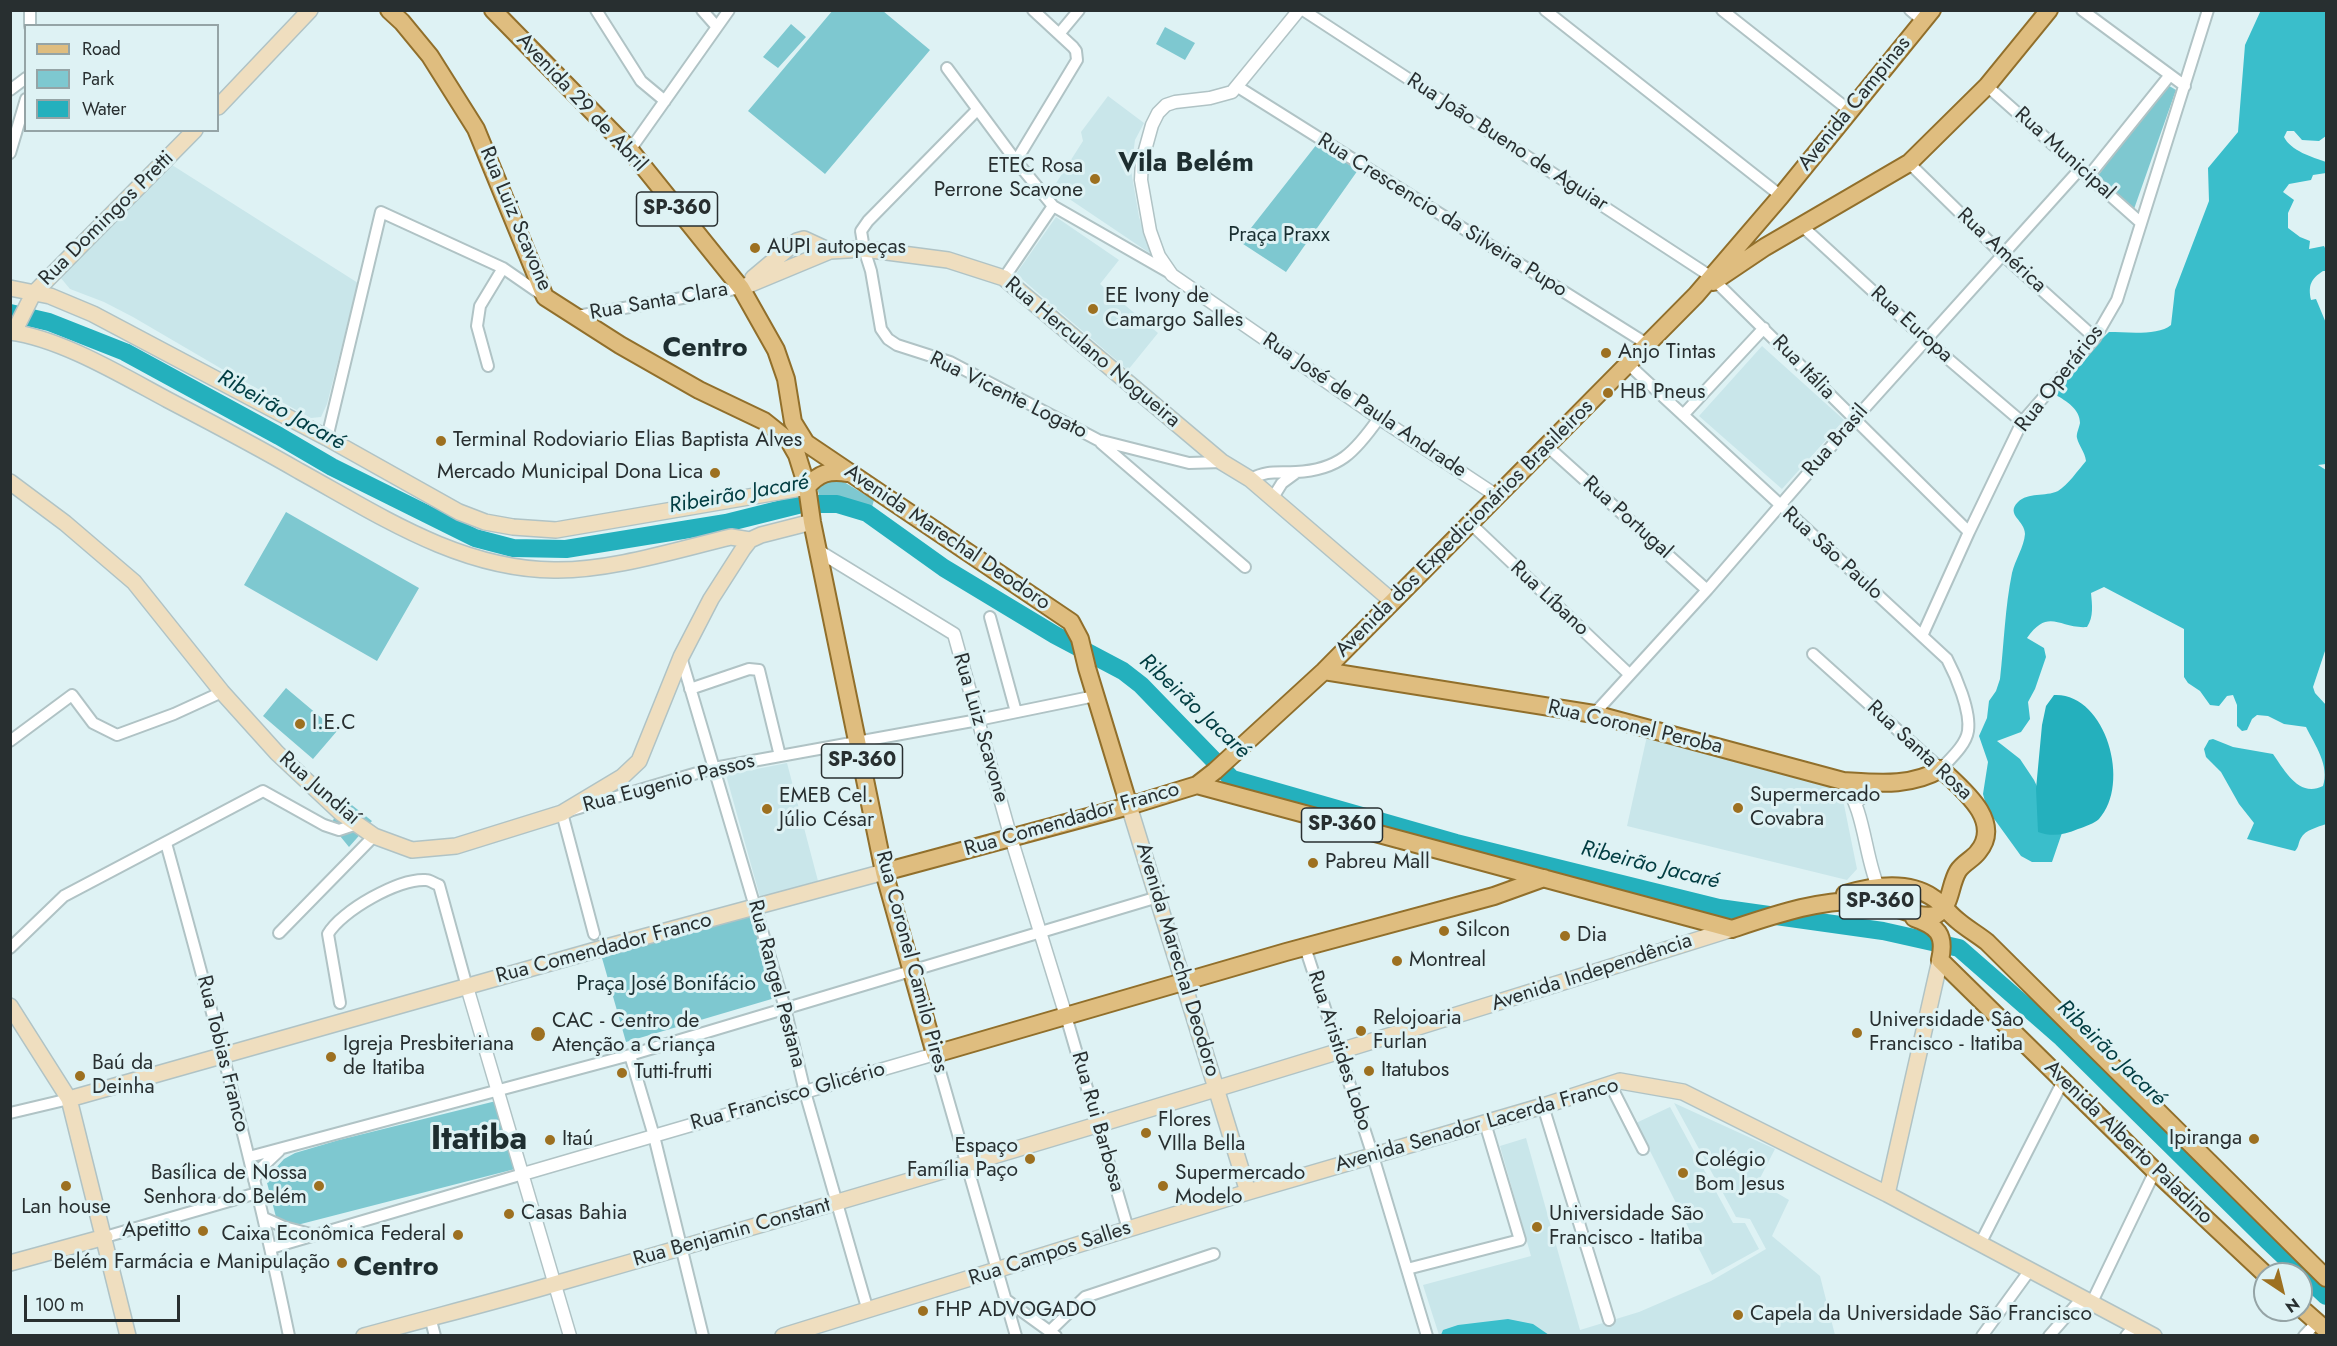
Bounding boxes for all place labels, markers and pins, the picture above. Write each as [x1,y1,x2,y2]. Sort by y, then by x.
place label: ETEC Rosa Perrone Scavone [934,154,1083,204]
marker: ETEC Rosa Perrone Scavone [1088,172,1102,186]
place label: AUPI autopeças [767,235,906,261]
marker: AUPI autopeças [748,241,762,255]
place label: EE Ivony de Camargo Salles [1105,284,1243,334]
marker: EE Ivony de Camargo Salles [1086,302,1100,316]
place label: Anjo Tintas [1618,340,1716,366]
marker: Anjo Tintas [1599,346,1613,360]
place label: HB Pneus [1620,380,1705,406]
marker: HB Pneus [1601,386,1615,400]
place label: Terminal Rodoviario Elias Baptista Alves [453,428,802,454]
marker: Terminal Rodoviario Elias Baptista Alves [434,434,448,448]
place label: Mercado Municipal Dona Lica [437,460,703,486]
marker: Mercado Municipal Dona Lica [708,466,722,480]
place label: I.E.C [312,711,356,737]
marker: I.E.C [293,717,307,731]
place label: Supermercado Covabra [1750,783,1880,833]
place label: EMEB Cel. Júlio César [779,784,874,834]
marker: Supermercado Covabra [1731,801,1745,815]
marker: EMEB Cel. Júlio César [760,802,774,816]
place label: Pabreu Mall [1325,850,1430,876]
marker: Pabreu Mall [1306,856,1320,870]
place label: Silcon [1456,918,1510,944]
place label: Dia [1577,923,1607,949]
marker: Silcon [1437,924,1451,938]
marker: Dia [1558,929,1572,943]
place label: Montreal [1409,948,1486,974]
marker: Montreal [1390,954,1404,968]
place label: Relojoaria Furlan [1373,1006,1461,1056]
place label: Universidade Sâo Francisco - Itatiba [1869,1008,2024,1058]
place label: CAC - Centro de Atenção a Criança [552,1009,715,1059]
marker: Relojoaria Furlan [1354,1024,1368,1038]
marker: CAC - Centro de Atenção a Criança [529,1025,547,1043]
marker: Universidade Sâo Francisco - Itatiba [1850,1026,1864,1040]
place label: Igreja Presbiteriana de Itatiba [343,1032,514,1082]
marker: Igreja Presbiteriana de Itatiba [324,1050,338,1064]
place label: Baú da Deinha [92,1051,155,1101]
place label: Itatubos [1381,1058,1449,1084]
place label: Tutti-frutti [634,1060,713,1086]
marker: Itatubos [1362,1064,1376,1078]
marker: Tutti-frutti [615,1066,629,1080]
marker: Baú da Deinha [73,1069,87,1083]
place label: Flores VIlla Bella [1158,1108,1245,1158]
marker: Flores VIlla Bella [1139,1126,1153,1140]
place label: Ipiranga [2169,1126,2242,1152]
place label: Itaú [562,1127,593,1153]
marker: Ipiranga [2247,1132,2261,1146]
marker: Itaú [543,1133,557,1147]
place label: Espaço Família Paço [907,1134,1018,1184]
place label: Colégio Bom Jesus [1695,1148,1785,1198]
marker: Espaço Família Paço [1023,1152,1037,1166]
place label: Basílica de Nossa Senhora do Belém [143,1161,307,1211]
place label: Supermercado Modelo [1175,1161,1305,1211]
marker: Colégio Bom Jesus [1676,1166,1690,1180]
marker: Lan house [59,1179,73,1193]
marker: Basílica de Nossa Senhora do Belém [312,1179,326,1193]
marker: Supermercado Modelo [1156,1179,1170,1193]
place label: Lan house [21,1195,111,1221]
place label: Casas Bahia [521,1201,627,1227]
place label: Universidade São Francisco - Itatiba [1549,1202,1704,1252]
marker: Casas Bahia [502,1207,516,1221]
place label: Apetitto [122,1218,191,1244]
marker: Universidade São Francisco - Itatiba [1530,1220,1544,1234]
place label: Caixa Econômica Federal [221,1222,446,1248]
marker: Apetitto [196,1224,210,1238]
marker: Caixa Econômica Federal [451,1228,465,1242]
place label: Belém Farmácia e Manipulação [53,1250,330,1276]
marker: Belém Farmácia e Manipulação [335,1256,349,1270]
place label: FHP ADVOGADO [935,1298,1096,1324]
place label: Capela da Universidade São Francisco [1750,1302,2092,1328]
marker: FHP ADVOGADO [916,1304,930,1318]
marker: Capela da Universidade São Francisco [1731,1308,1745,1322]

